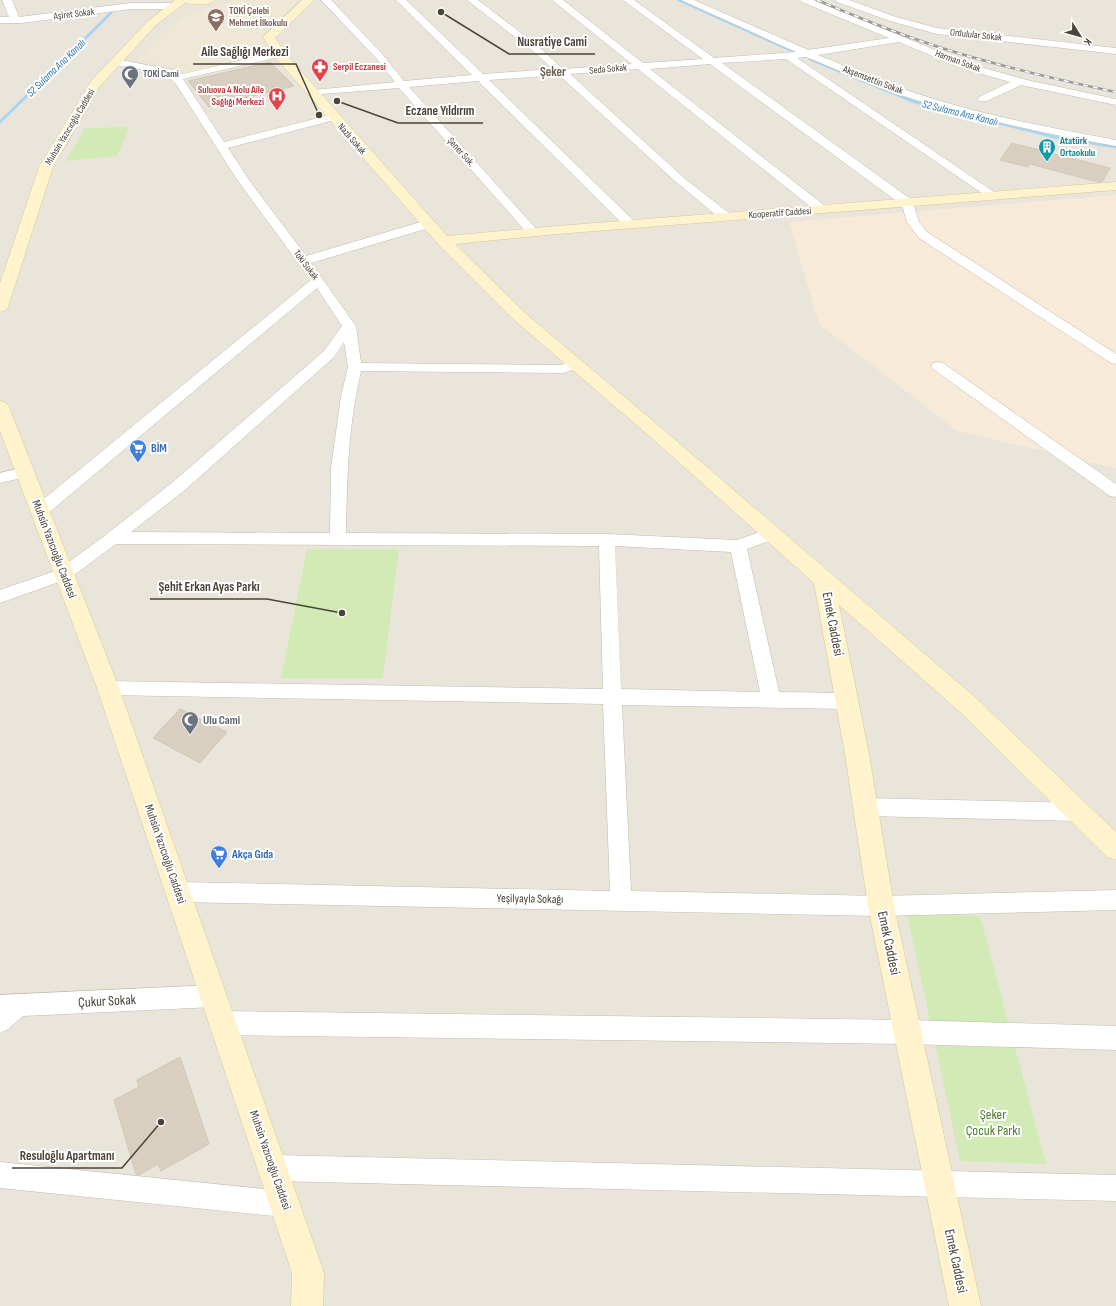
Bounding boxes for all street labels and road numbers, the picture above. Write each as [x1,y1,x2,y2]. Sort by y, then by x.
street label: Aşiret Sokak [52,6,95,23]
street label: Ordulular Sokak [949,26,1003,44]
street label: Harman Sokak [933,47,983,75]
street label: Seda Sokak [589,61,628,77]
street label: Akşemsettin Sokak [840,63,905,97]
street label: Muhsin Yazıcıoğlu Caddesi [43,87,98,167]
street label: Nazlı Sokak [335,121,369,157]
street label: Şener Sok. [445,135,477,169]
street label: Kooperatif Caddesi [748,205,812,221]
street label: Toki Sokak [291,248,321,283]
street label: Muhsin Yazıcıoğlu Caddesi [28,498,80,600]
street label: Emek Caddesi [818,591,848,657]
street label: Muhsin Yazıcıoğlu Caddesi [141,802,189,906]
street label: Yeşilyayla Sokağı [497,891,563,907]
street label: Emek Caddesi [874,910,904,976]
street label: Çukur Sokak [78,991,137,1011]
street label: Muhsin Yazıcıoğlu Caddesi [246,1108,294,1212]
street label: Emek Caddesi [941,1228,971,1294]

